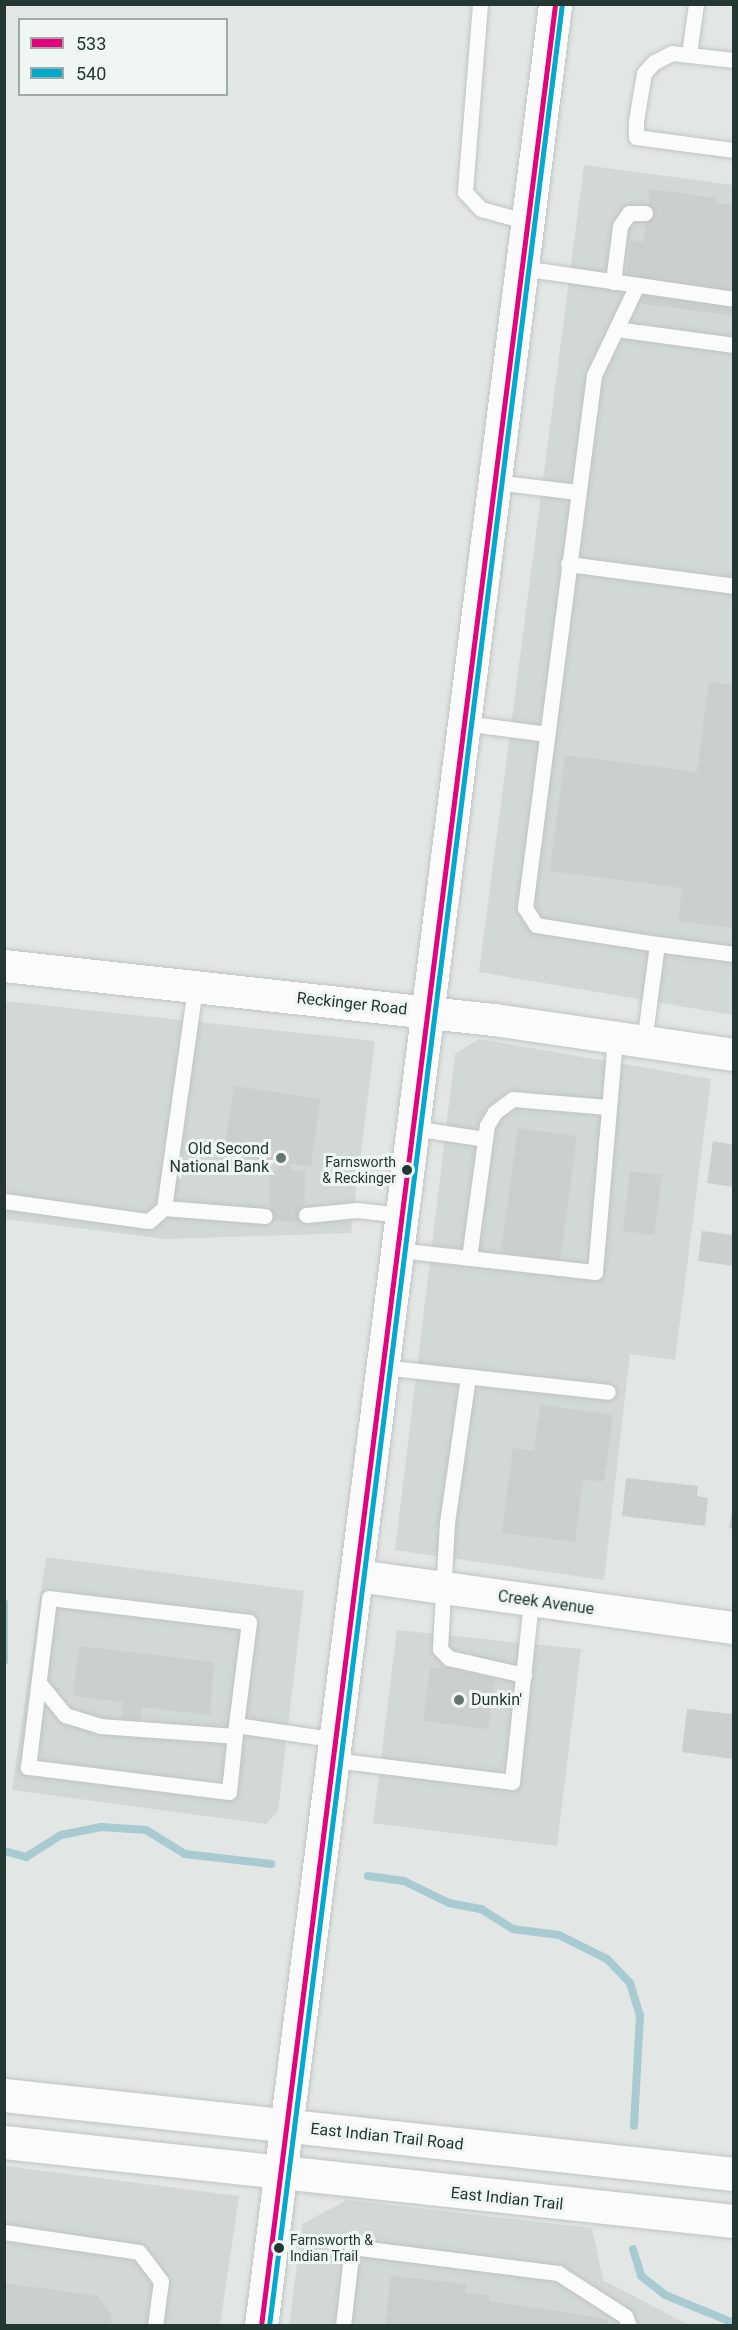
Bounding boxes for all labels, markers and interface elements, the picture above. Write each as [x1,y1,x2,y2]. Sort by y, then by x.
legend [18,18,228,96]
text: 533 [76,33,106,54]
text: 540 [76,63,106,84]
street label: Reckinger Road [296,989,408,1019]
place label: Old Second National Bank [170,1139,269,1177]
marker: Old Second National Bank [274,1151,288,1165]
place label: Farnsworth & Reckinger [322,1154,396,1186]
marker: Farnsworth & Reckinger [401,1164,413,1176]
street label: Creek Avenue [497,1587,595,1619]
place label: Dunkin' [471,1690,522,1710]
marker: Dunkin' [452,1693,466,1707]
street label: East Indian Trail Road [309,2119,465,2155]
street label: East Indian Trail [450,2184,564,2214]
place label: Farnsworth & Indian Trail [290,2232,373,2264]
marker: Farnsworth & Indian Trail [273,2242,285,2254]

